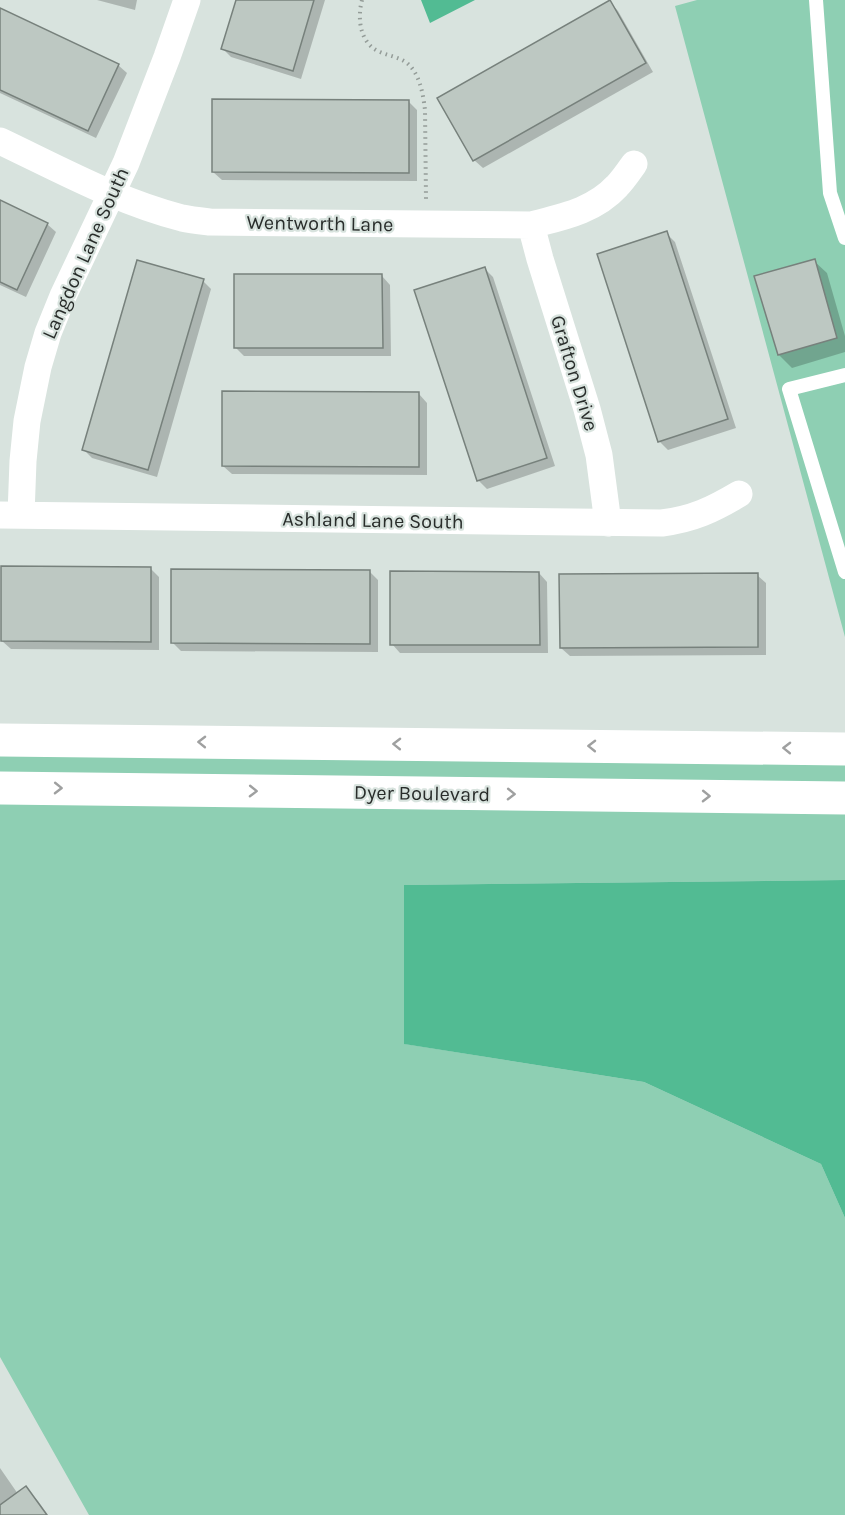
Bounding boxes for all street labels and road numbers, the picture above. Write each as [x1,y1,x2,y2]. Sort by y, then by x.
street label: Langdon Lane South [37,164,134,343]
street label: Wentworth Lane [246,211,394,236]
street label: Grafton Drive [546,312,603,434]
street label: Ashland Lane South [282,507,464,534]
street label: Dyer Boulevard [354,781,490,806]

